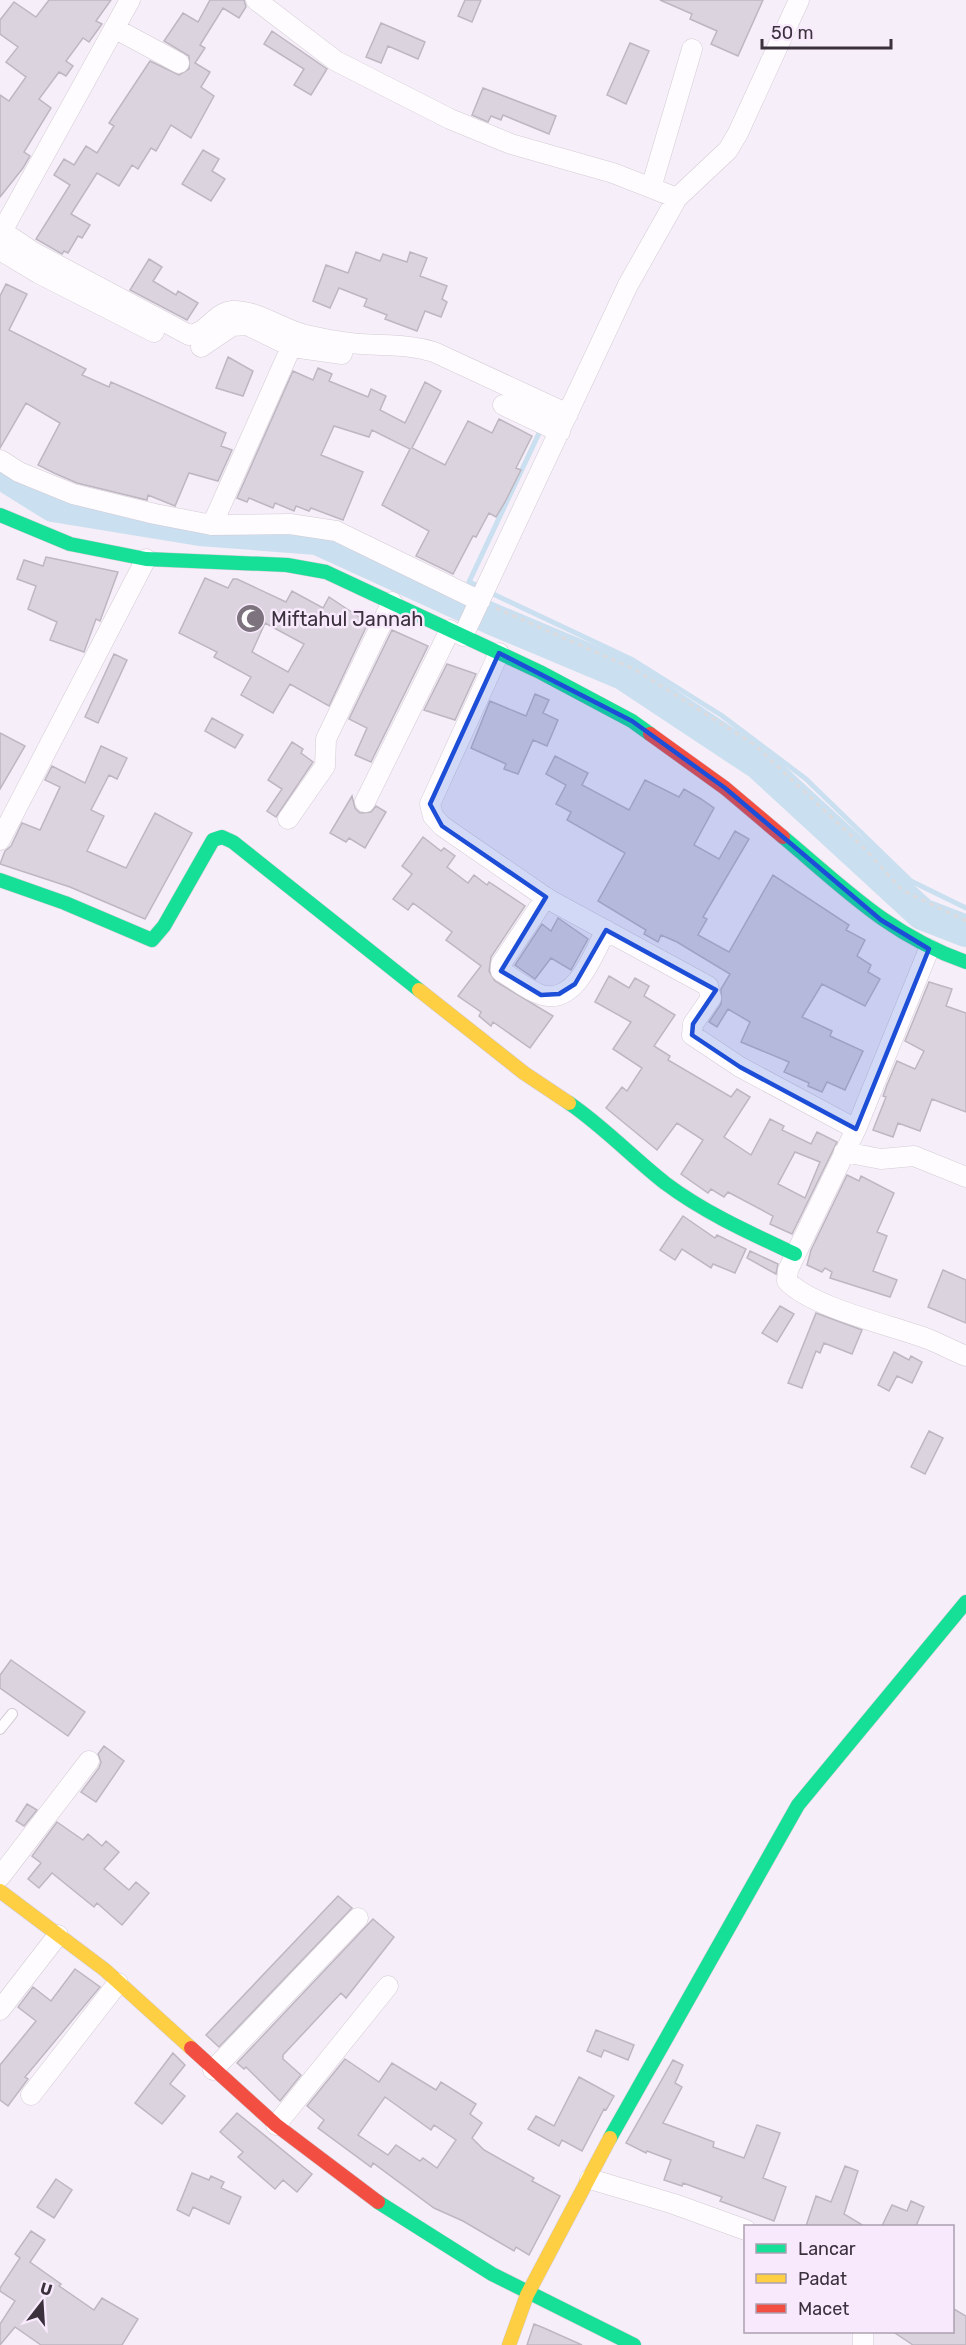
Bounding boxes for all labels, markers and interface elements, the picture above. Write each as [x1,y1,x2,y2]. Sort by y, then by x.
scale bar [762,12,891,50]
text: 50 m [771,22,814,44]
mosque icon: Miftahul Jannah [234,603,266,635]
place label: Miftahul Jannah [271,607,423,631]
legend [744,2225,954,2333]
text: Lancar [798,2238,856,2260]
text: Padat [798,2268,847,2290]
north arrow [12,2273,72,2333]
text: U [38,2278,55,2300]
text: Macet [798,2298,849,2320]

